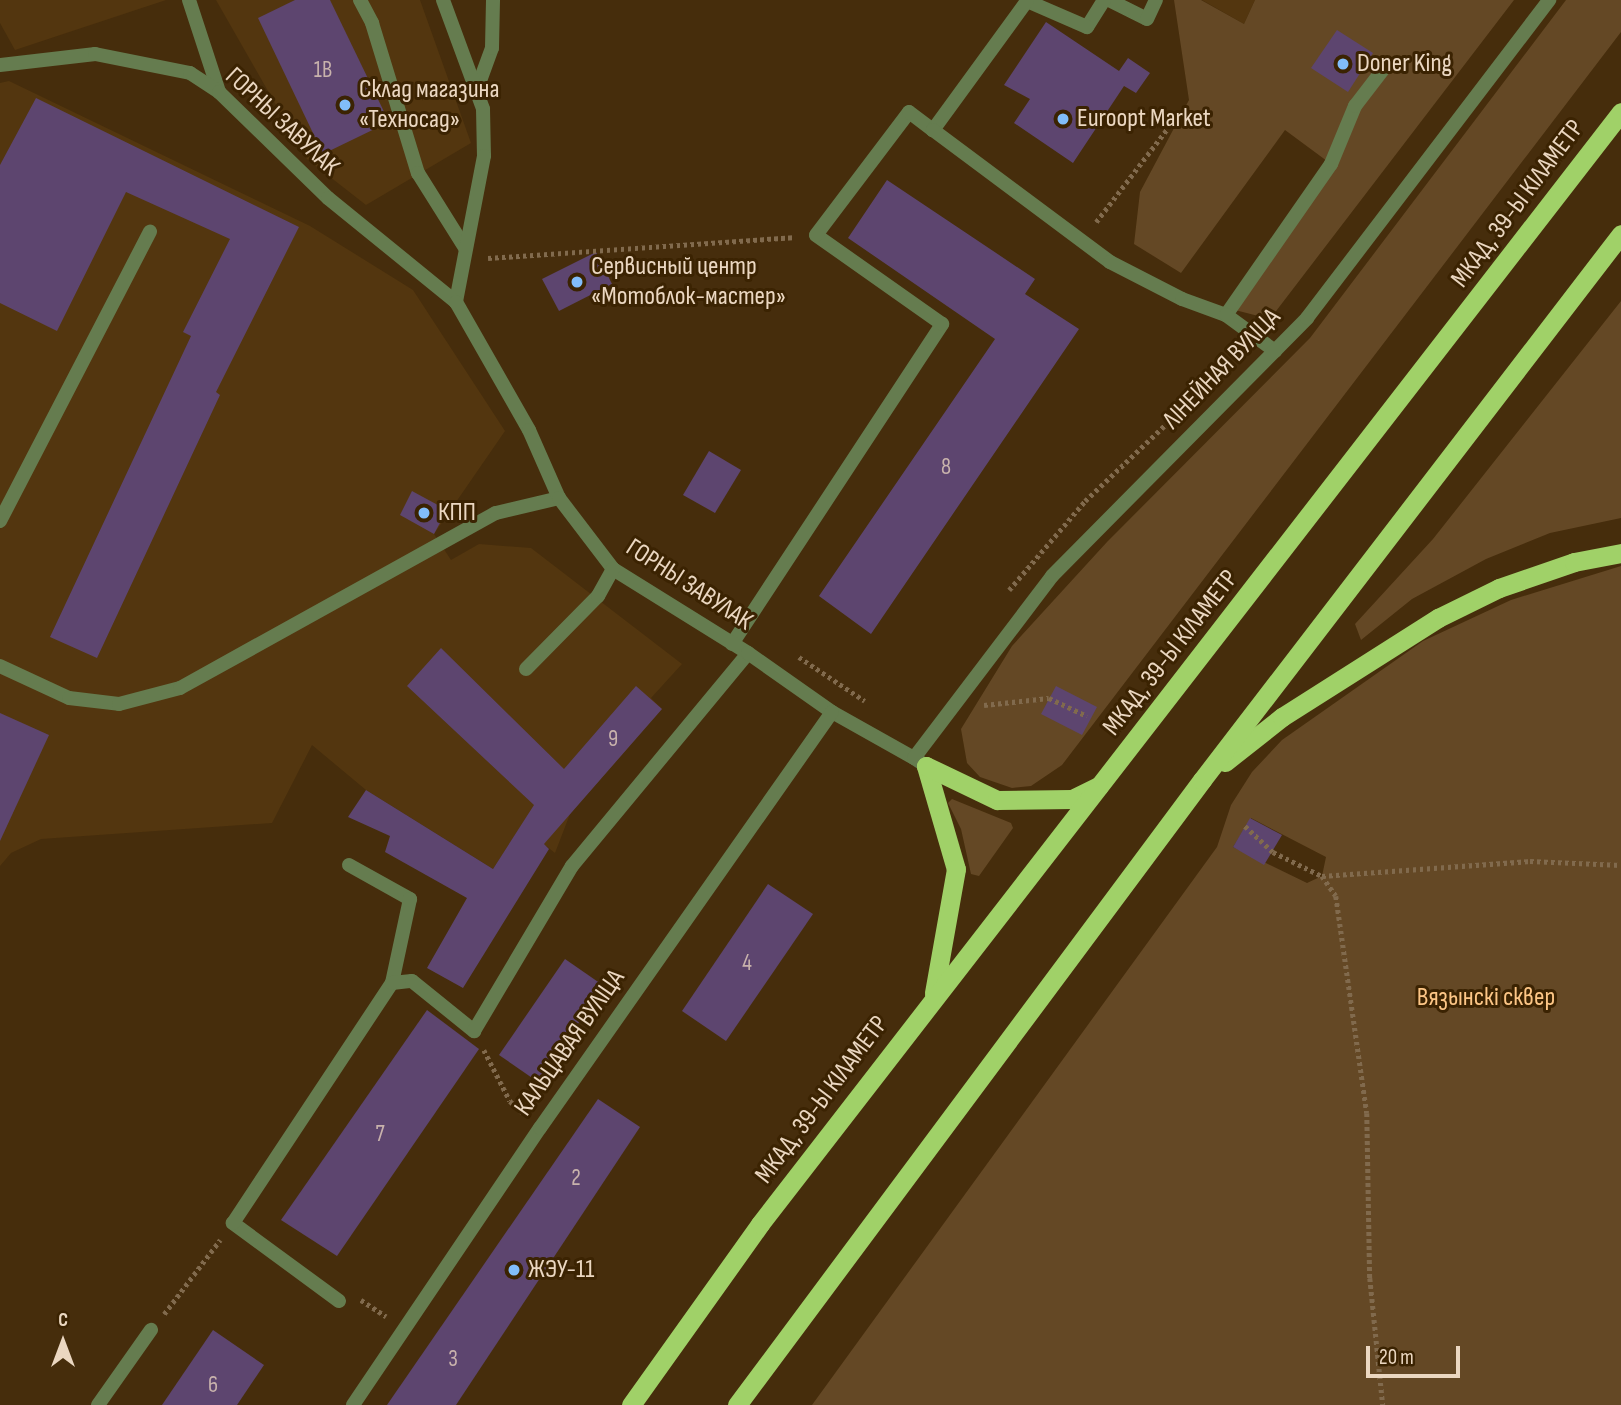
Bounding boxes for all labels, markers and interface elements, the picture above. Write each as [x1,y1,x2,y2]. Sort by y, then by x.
place label: Doner King [1357,48,1452,80]
house number: 1В [314,56,332,84]
marker: Doner King [1335,56,1351,72]
street label: ГОРНЫ ЗАВУЛАК [219,61,345,183]
place label: Склад магазина «Техносад» [359,74,499,136]
marker: Склад магазина «Техносад» [337,97,353,113]
place label: Euroopt Market [1077,103,1211,135]
marker: Euroopt Market [1055,111,1071,127]
street label: МКАД, 39-Ы КІЛАМЕТР [1445,114,1591,294]
place label: Сервисный центр «Мотоблок-мастер» [591,251,786,312]
marker: Сервисный центр «Мотоблок-мастер» [569,274,585,290]
street label: ЛІНЕЙНАЯ ВУЛІЦА [1157,302,1287,436]
house number: 8 [941,453,951,481]
place label: КПП [438,497,476,529]
marker: КПП [416,505,432,521]
street label: ГОРНЫ ЗАВУЛАК [620,533,758,637]
street label: МКАД, 39-Ы КІЛАМЕТР [1097,564,1245,742]
house number: 9 [608,725,618,753]
house number: 4 [742,949,752,977]
street label: КАЛЬЦАВАЯ ВУЛІЦА [508,964,632,1122]
park label: Вязынскі сквер [1417,982,1555,1014]
street label: МКАД, 39-Ы КІЛАМЕТР [749,1010,895,1190]
house number: 7 [375,1120,385,1148]
house number: 2 [571,1164,581,1192]
place label: ЖЭУ-11 [528,1254,594,1286]
marker: ЖЭУ-11 [506,1262,522,1278]
north arrow [28,1307,98,1377]
text: С [58,1309,68,1332]
scale bar [1369,1332,1464,1376]
house number: 3 [448,1345,458,1373]
text: 20 m [1379,1345,1414,1370]
house number: 6 [208,1371,218,1399]

